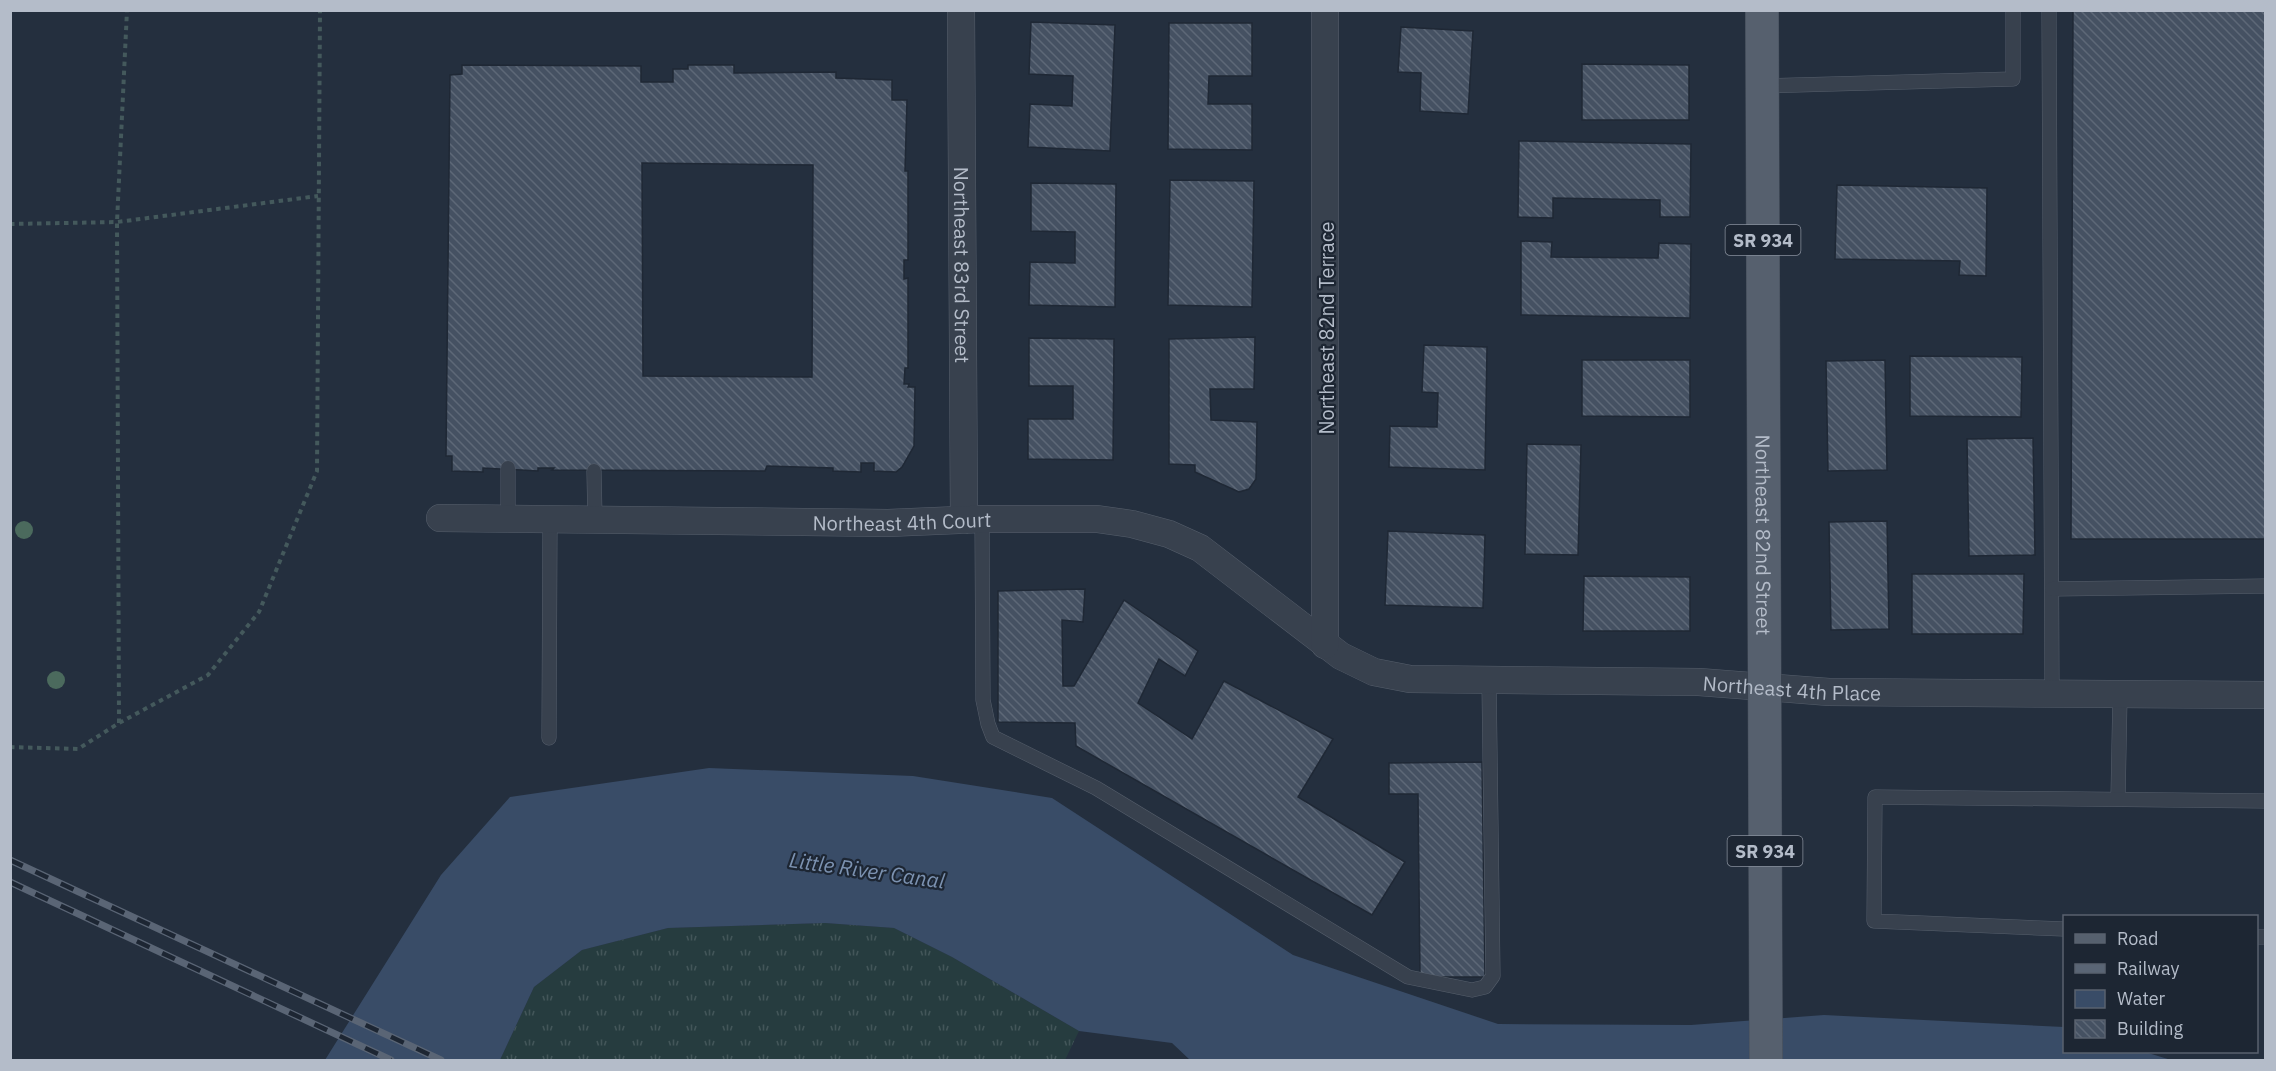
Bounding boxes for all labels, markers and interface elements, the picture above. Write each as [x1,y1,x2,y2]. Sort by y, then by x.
street label: Northeast 83rd Street [948,167,977,363]
street label: Northeast 82nd Terrace [1313,221,1340,435]
road number: SR 934 [1726,225,1800,255]
street label: Northeast 82nd Street [1750,435,1778,635]
street label: Northeast 4th Court [812,505,991,537]
street label: Northeast 4th Place [1702,669,1881,706]
road number: SR 934 [1728,836,1802,866]
water label: Little River Canal [787,845,947,895]
legend [2063,915,2258,1053]
text: Road [2117,927,2158,950]
text: Railway [2117,957,2179,980]
text: Water [2117,987,2166,1010]
text: Building [2117,1017,2184,1040]

